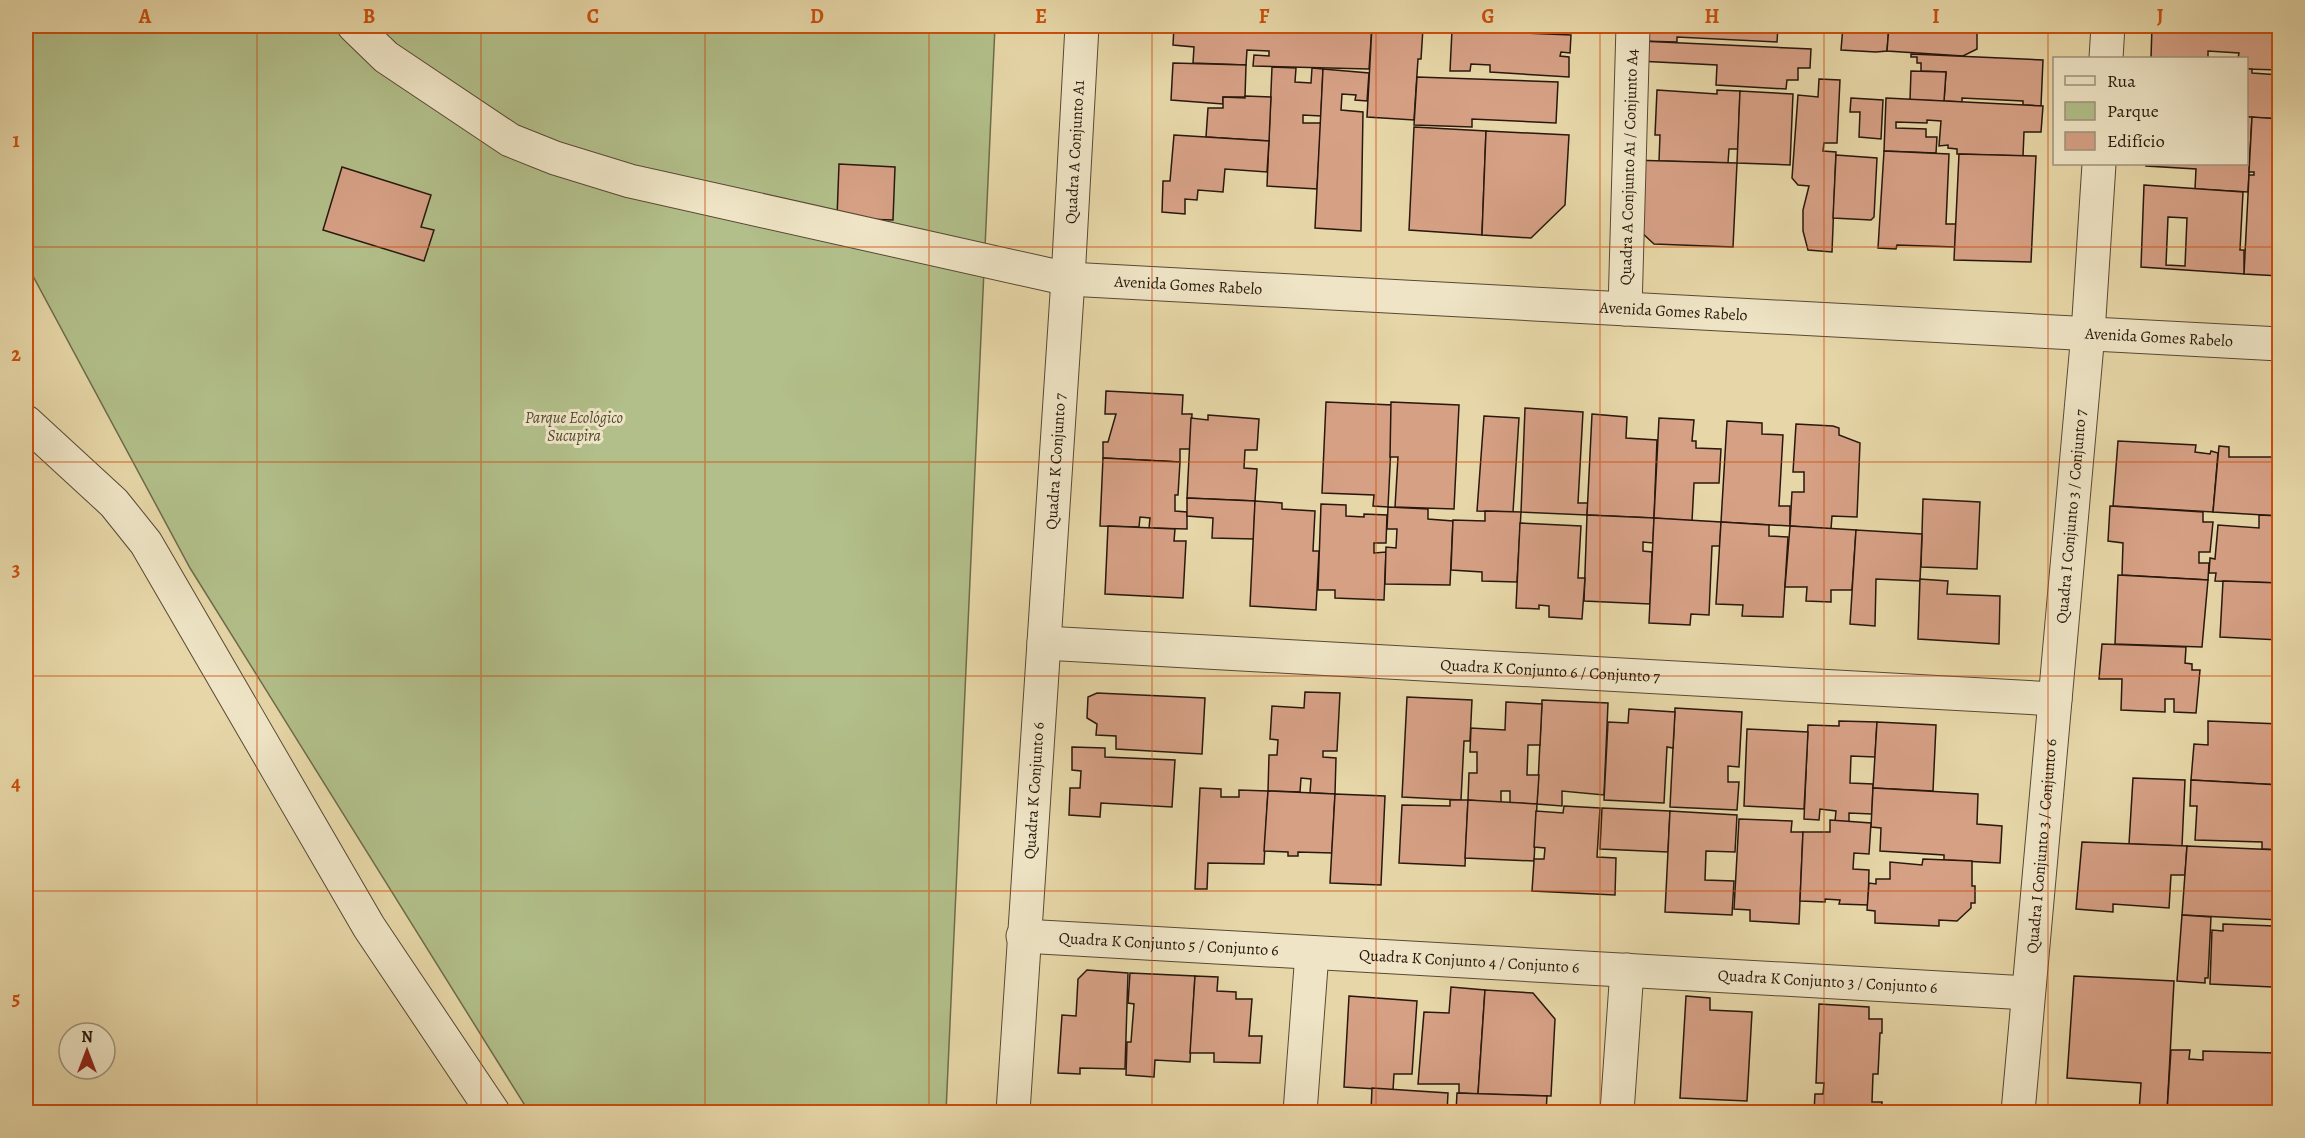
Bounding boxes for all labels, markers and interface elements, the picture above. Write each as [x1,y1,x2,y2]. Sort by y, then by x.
text: A [138,3,152,30]
text: B [363,3,375,30]
text: C [587,3,599,30]
text: D [810,3,824,30]
text: E [1035,3,1047,30]
text: F [1259,3,1270,30]
text: G [1481,3,1495,30]
text: H [1705,3,1720,30]
text: I [1932,3,1940,30]
text: J [2157,3,2164,30]
street label: Quadra A Conjunto A1 / Conjunto A4 [1615,48,1643,286]
legend [2053,57,2248,165]
text: Rua [2107,69,2136,93]
street label: Quadra A Conjunto A1 [1060,79,1090,225]
text: Parque [2107,99,2159,123]
text: 1 [12,127,20,154]
text: Edifício [2107,129,2165,153]
street label: Avenida Gomes Rabelo [1113,270,1263,300]
street label: Avenida Gomes Rabelo [1598,296,1748,326]
street label: Avenida Gomes Rabelo [2083,323,2234,352]
text: 2 [11,341,21,368]
street label: Quadra K Conjunto 7 [1040,392,1071,530]
park label: Parque Ecológico Sucupira [525,407,623,447]
street label: Quadra I Conjunto 3 / Conjunto 7 [2051,408,2092,624]
text: 3 [12,556,20,583]
street label: Quadra K Conjunto 6 / Conjunto 7 [1440,654,1661,688]
street label: Quadra K Conjunto 6 [1019,721,1050,860]
street label: Quadra I Conjunto 3 / Conjunto 6 [2021,738,2063,955]
text: 4 [11,770,21,797]
street label: Quadra K Conjunto 5 / Conjunto 6 [1058,927,1279,961]
street label: Quadra K Conjunto 4 / Conjunto 6 [1359,944,1580,979]
street label: Quadra K Conjunto 3 / Conjunto 6 [1717,964,1938,999]
text: 5 [12,985,20,1012]
north arrow [57,1021,117,1081]
text: N [81,1026,93,1048]

